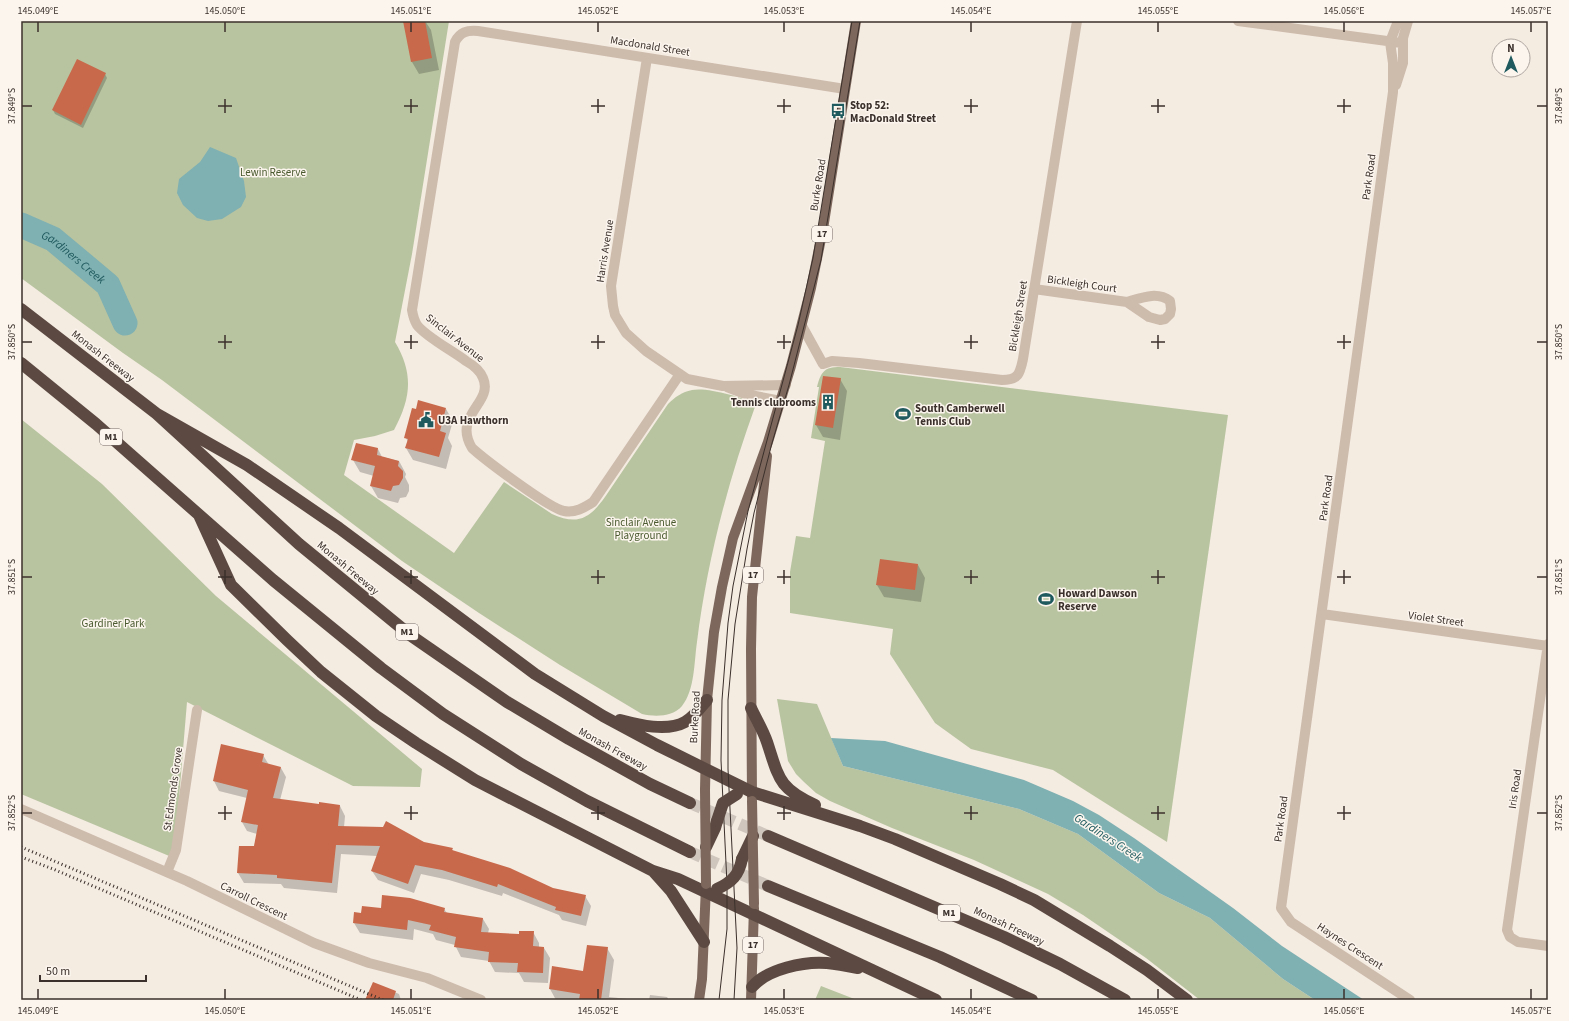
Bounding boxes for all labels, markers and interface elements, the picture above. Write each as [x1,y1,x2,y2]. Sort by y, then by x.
text: 145.049°E [18,4,58,18]
text: 145.050°E [205,4,245,18]
text: 145.051°E [391,4,431,18]
text: 145.052°E [578,4,618,18]
text: 145.053°E [764,4,804,18]
text: 145.054°E [951,4,991,18]
text: 145.055°E [1138,4,1178,18]
text: 145.056°E [1324,4,1364,18]
text: 145.057°E [1511,4,1551,18]
street label: Macdonald Street [609,32,691,60]
north arrow [1491,38,1531,78]
text: N [1507,41,1515,56]
text: 37.849°S [5,88,19,124]
text: 37.849°S [1552,88,1566,124]
place label: Stop 52: MacDonald Street [850,98,937,126]
bus stop icon: Stop 52: MacDonald Street [829,102,847,120]
street label: Park Road [1358,153,1380,201]
street label: Burke Road [806,158,830,212]
park label: Lewin Reserve [240,165,306,180]
street label: Harris Avenue [593,218,617,284]
water label: Gardiners Creek [39,226,109,288]
road number: 17 [812,226,832,242]
street label: Bickleigh Court [1046,272,1118,296]
street label: Bickleigh Street [1005,279,1031,353]
street label: Sinclair Avenue [423,310,488,366]
text: 37.850°S [5,324,19,360]
text: 37.850°S [1552,324,1566,360]
street label: Monash Freeway [68,326,138,386]
building icon: Tennis clubrooms [819,393,837,411]
place label: Tennis clubrooms [731,395,816,410]
place label: South Camberwell Tennis Club [915,401,1006,429]
sports icon: South Camberwell Tennis Club [894,405,912,423]
public building icon: U3A Hawthorn [417,411,435,429]
place label: U3A Hawthorn [438,413,509,428]
road number: M1 [100,429,122,445]
street label: Park Road [1315,474,1337,522]
park label: Sinclair Avenue Playground [606,515,677,543]
street label: Monash Freeway [314,538,382,598]
text: 37.851°S [5,559,19,595]
text: 37.851°S [1552,559,1566,595]
road number: 17 [743,567,763,583]
place label: Howard Dawson Reserve [1058,586,1137,614]
sports icon: Howard Dawson Reserve [1037,590,1055,608]
street label: Violet Street [1407,608,1465,630]
park label: Gardiner Park [82,616,145,631]
road number: M1 [396,624,418,640]
street label: Burke Road [686,690,704,744]
street label: Monash Freeway [576,724,650,774]
street label: St Edmonds Grove [160,746,186,832]
street label: Iris Road [1505,768,1525,810]
text: 37.852°S [5,795,19,831]
street label: Park Road [1270,795,1292,843]
text: 37.852°S [1552,795,1566,831]
water label: Gardiners Creek [1071,810,1146,866]
street label: Carroll Crescent [218,878,290,924]
street label: Monash Freeway [971,903,1047,949]
road number: M1 [938,905,960,921]
street label: Haynes Crescent [1314,919,1386,973]
road number: 17 [743,937,763,953]
scale bar [40,957,146,983]
text: 50 m [46,963,70,980]
text: 145.049°E [18,1004,58,1018]
text: 145.050°E [205,1004,245,1018]
text: 145.051°E [391,1004,431,1018]
text: 145.052°E [578,1004,618,1018]
text: 145.053°E [764,1004,804,1018]
text: 145.054°E [951,1004,991,1018]
text: 145.055°E [1138,1004,1178,1018]
text: 145.056°E [1324,1004,1364,1018]
text: 145.057°E [1511,1004,1551,1018]

